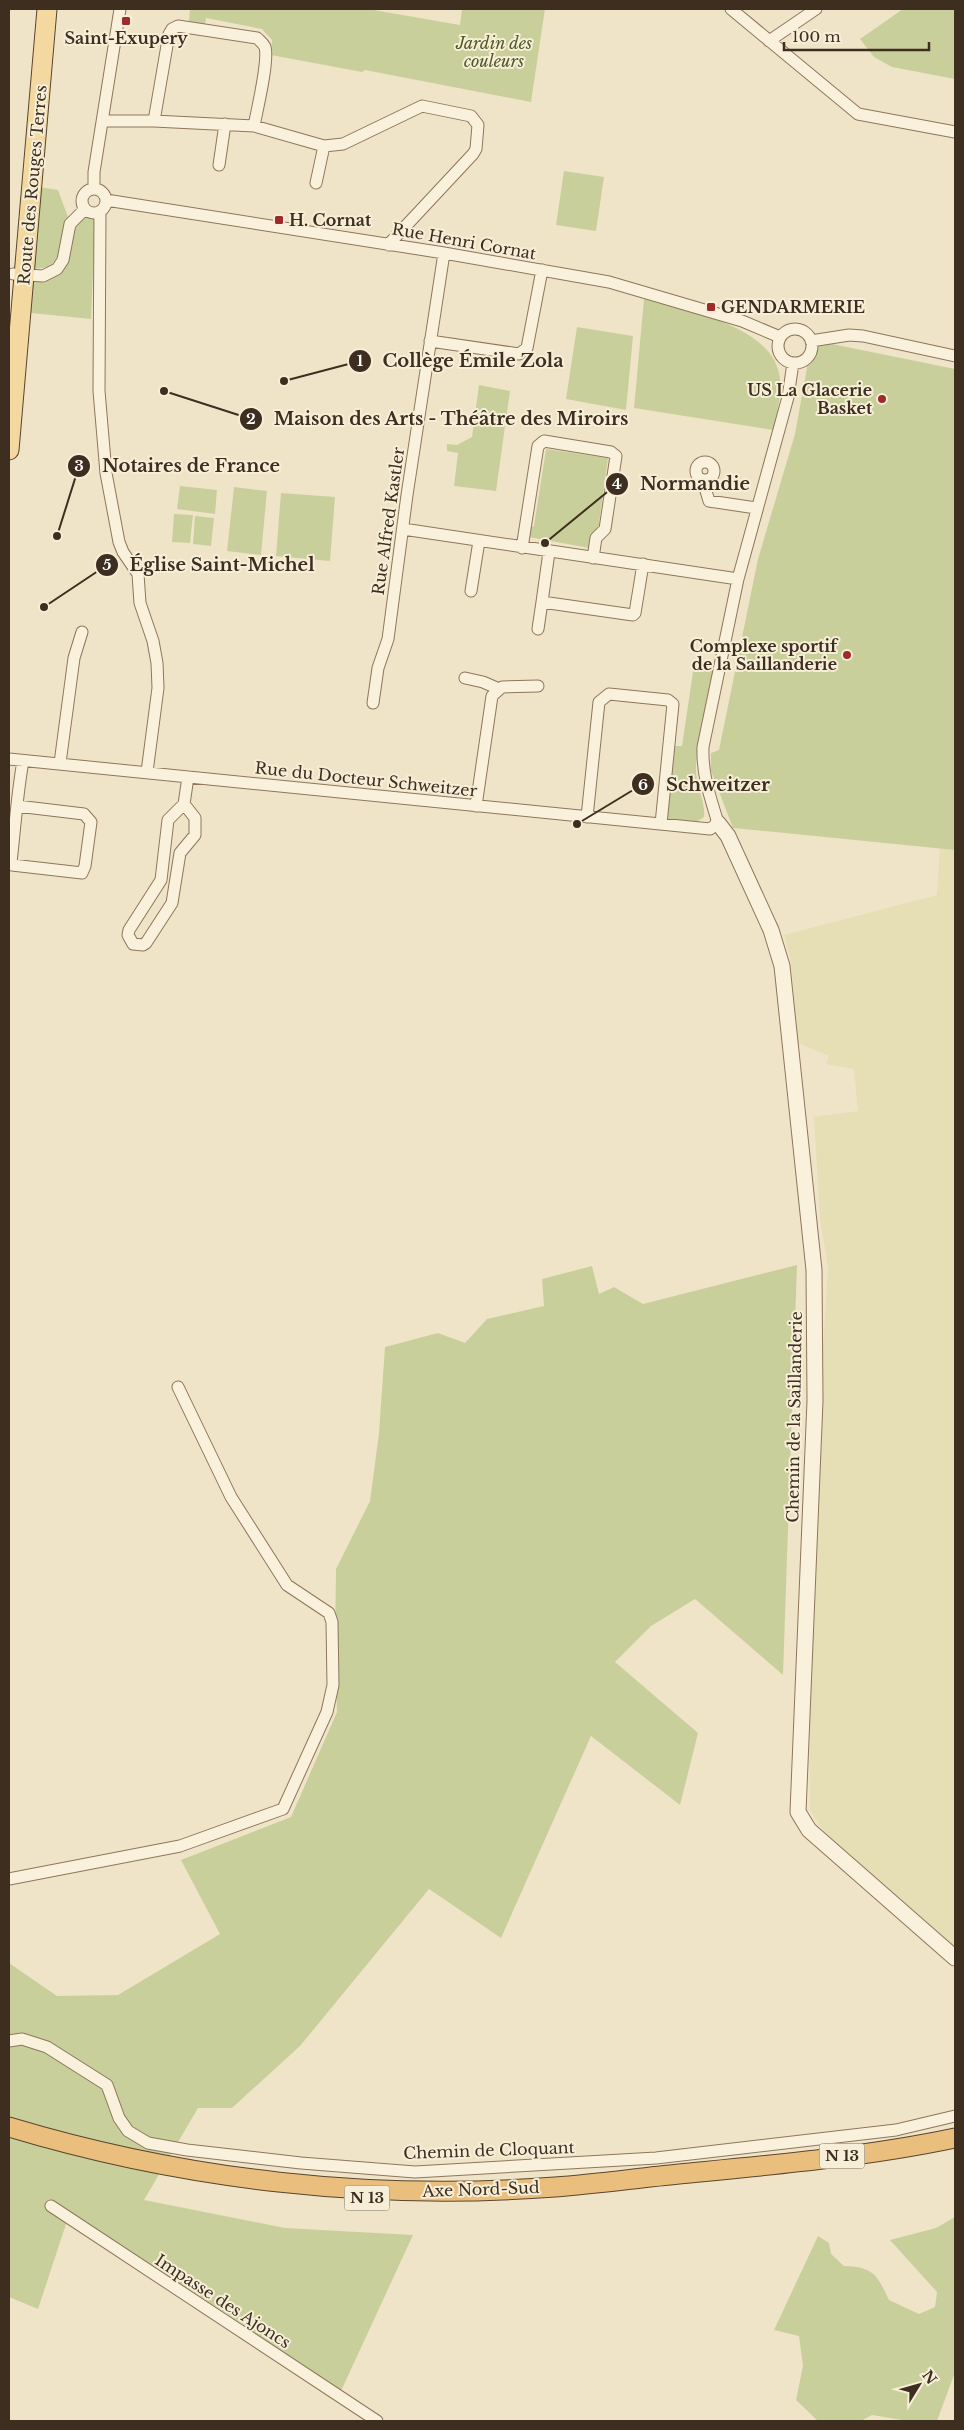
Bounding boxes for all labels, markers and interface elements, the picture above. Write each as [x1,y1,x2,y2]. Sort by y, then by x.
marker: Saint-Exupery [120,15,132,27]
scale bar [784,20,929,52]
text: 100 m [792,27,841,46]
place label: Saint-Exupery [64,28,188,48]
park label: Jardin des couleurs [455,33,532,71]
street label: Route des Rouges Terres [13,84,51,286]
place label: H. Cornat [289,210,372,230]
marker: H. Cornat [273,214,285,226]
street label: Rue Henri Cornat [390,218,538,264]
place label: GENDARMERIE [721,297,865,317]
marker: GENDARMERIE [705,301,717,313]
callout: Collège Émile Zola [347,345,573,378]
text: Collège Émile Zola [382,349,564,372]
text: 1 [357,351,364,370]
place label: US La Glacerie Basket [747,380,873,418]
marker: US La Glacerie Basket [876,393,888,405]
callout: Maison des Arts - Théâtre des Miroirs [239,403,639,436]
text: Maison des Arts - Théâtre des Miroirs [274,408,628,430]
text: 2 [246,409,256,428]
street label: Rue Alfred Kastler [368,445,408,596]
callout: Notaires de France [67,449,290,482]
text: Notaires de France [102,455,280,477]
text: 3 [74,456,84,475]
callout: Normandie [605,468,760,501]
text: Normandie [640,473,750,495]
text: 4 [612,474,622,493]
callout: Église Saint-Michel [95,548,325,581]
text: Église Saint-Michel [129,553,315,576]
text: 5 [103,555,112,574]
place label: Complexe sportif de la Saillanderie [690,636,839,674]
marker: Complexe sportif de la Saillanderie [841,649,853,661]
street label: Rue du Docteur Schweitzer [254,757,479,801]
callout: Schweitzer [631,768,780,801]
text: Schweitzer [666,774,770,796]
text: 6 [638,775,648,794]
street label: Chemin de la Saillanderie [782,1311,806,1523]
street label: Chemin de Cloquant [403,2137,575,2163]
road number: N 13 [820,2144,864,2168]
street label: Axe Nord-Sud [421,2177,540,2201]
road number: N 13 [344,2186,390,2210]
street label: Impasse des Ajoncs [151,2250,295,2352]
north arrow [894,2360,944,2410]
text: N [918,2367,941,2388]

